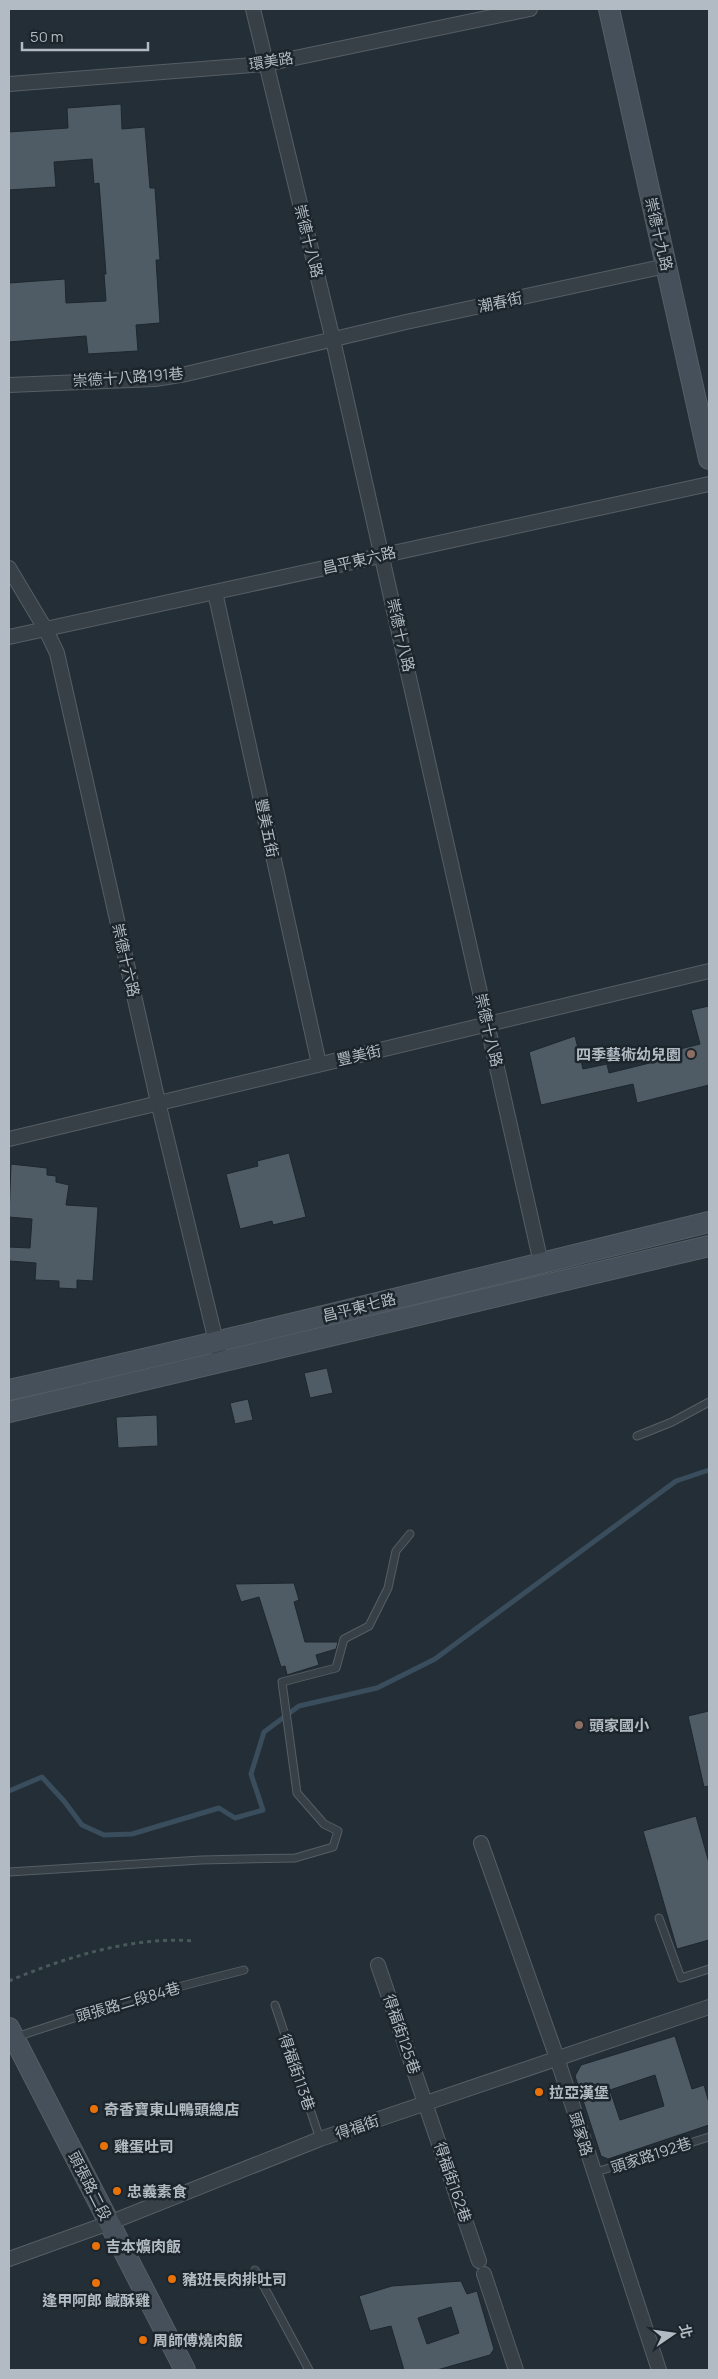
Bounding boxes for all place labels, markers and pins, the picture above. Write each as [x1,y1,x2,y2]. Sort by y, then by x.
place label: 四季藝術幼兒園 [576,1044,681,1065]
marker: 四季藝術幼兒園 [685,1048,697,1060]
place label: 頭家國小 [589,1715,650,1736]
marker: 頭家國小 [573,1719,585,1731]
place label: 拉亞漢堡 [549,2082,609,2103]
marker: 拉亞漢堡 [533,2086,545,2098]
place label: 奇香寶東山鴨頭總店 [104,2099,239,2120]
marker: 奇香寶東山鴨頭總店 [88,2103,100,2115]
place label: 雞蛋吐司 [114,2136,174,2157]
marker: 雞蛋吐司 [98,2140,110,2152]
place label: 忠義素食 [127,2181,187,2202]
marker: 忠義素食 [111,2185,123,2197]
place label: 吉本爌肉飯 [106,2236,181,2257]
marker: 吉本爌肉飯 [90,2240,102,2252]
place label: 豬班長肉排吐司 [182,2269,287,2290]
marker: 豬班長肉排吐司 [166,2273,178,2285]
marker: 逢甲阿郎 鹹酥雞 [90,2277,102,2289]
place label: 逢甲阿郎 鹹酥雞 [42,2290,150,2311]
place label: 周師傅燒肉飯 [153,2330,243,2351]
marker: 周師傅燒肉飯 [137,2334,149,2346]

